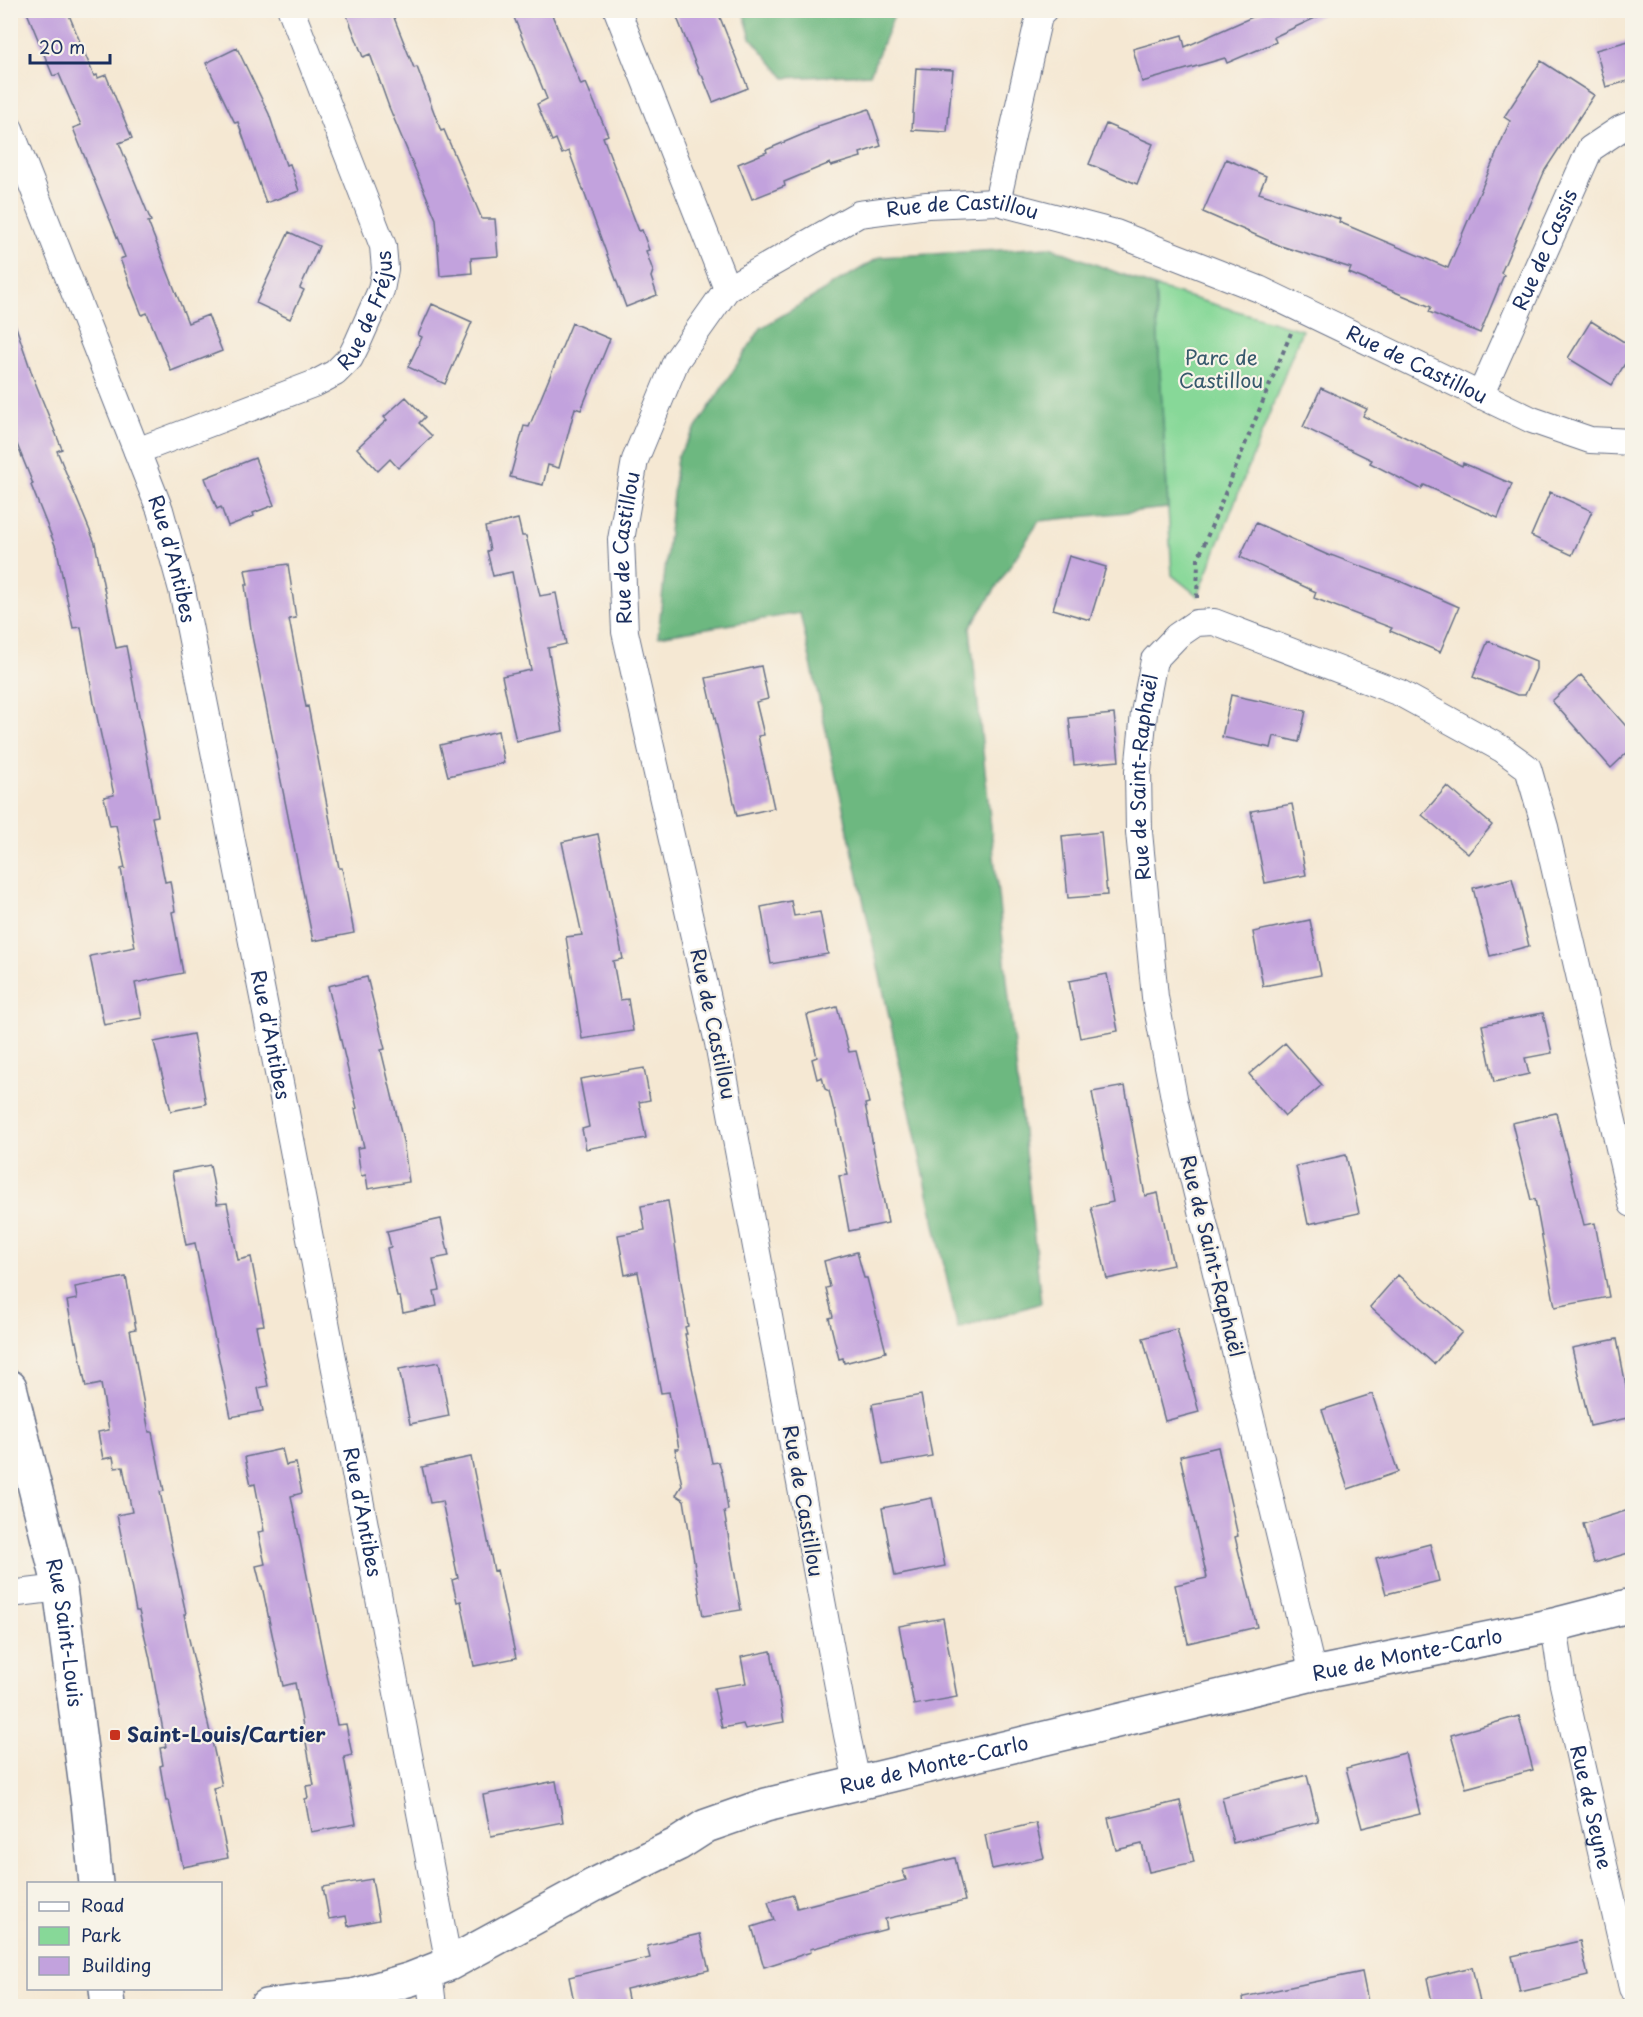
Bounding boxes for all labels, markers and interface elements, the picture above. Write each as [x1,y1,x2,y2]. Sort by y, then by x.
scale bar [30,27,110,65]
text: 20 m [39,33,85,60]
street label: Rue de Cassis [1504,184,1584,315]
street label: Rue de Castillou [884,186,1042,226]
street label: Rue de Fréjus [330,250,399,377]
street label: Rue de Castillou [1341,317,1493,411]
park label: Parc de Castillou [1179,342,1263,395]
street label: Rue de Castillou [605,469,647,625]
street label: Rue d'Antibes [141,490,204,625]
street label: Rue de Saint-Raphaël [1122,671,1165,882]
street label: Rue de Castillou [683,946,745,1102]
street label: Rue d'Antibes [244,967,299,1102]
street label: Rue de Saint-Raphaël [1173,1152,1253,1360]
street label: Rue de Castillou [776,1423,832,1579]
street label: Rue d'Antibes [336,1445,390,1579]
street label: Rue Saint-Louis [39,1555,91,1709]
street label: Rue de Monte-Carlo [1309,1620,1505,1688]
place label: Saint-Louis/Cartier [127,1719,326,1749]
street label: Rue de Monte-Carlo [836,1727,1031,1801]
marker: Saint-Louis/Cartier [108,1728,122,1742]
street label: Rue de Seyne [1563,1742,1621,1872]
legend [27,1882,222,1990]
text: Road [81,1891,125,1918]
text: Park [81,1921,121,1948]
text: Building [81,1951,151,1978]

